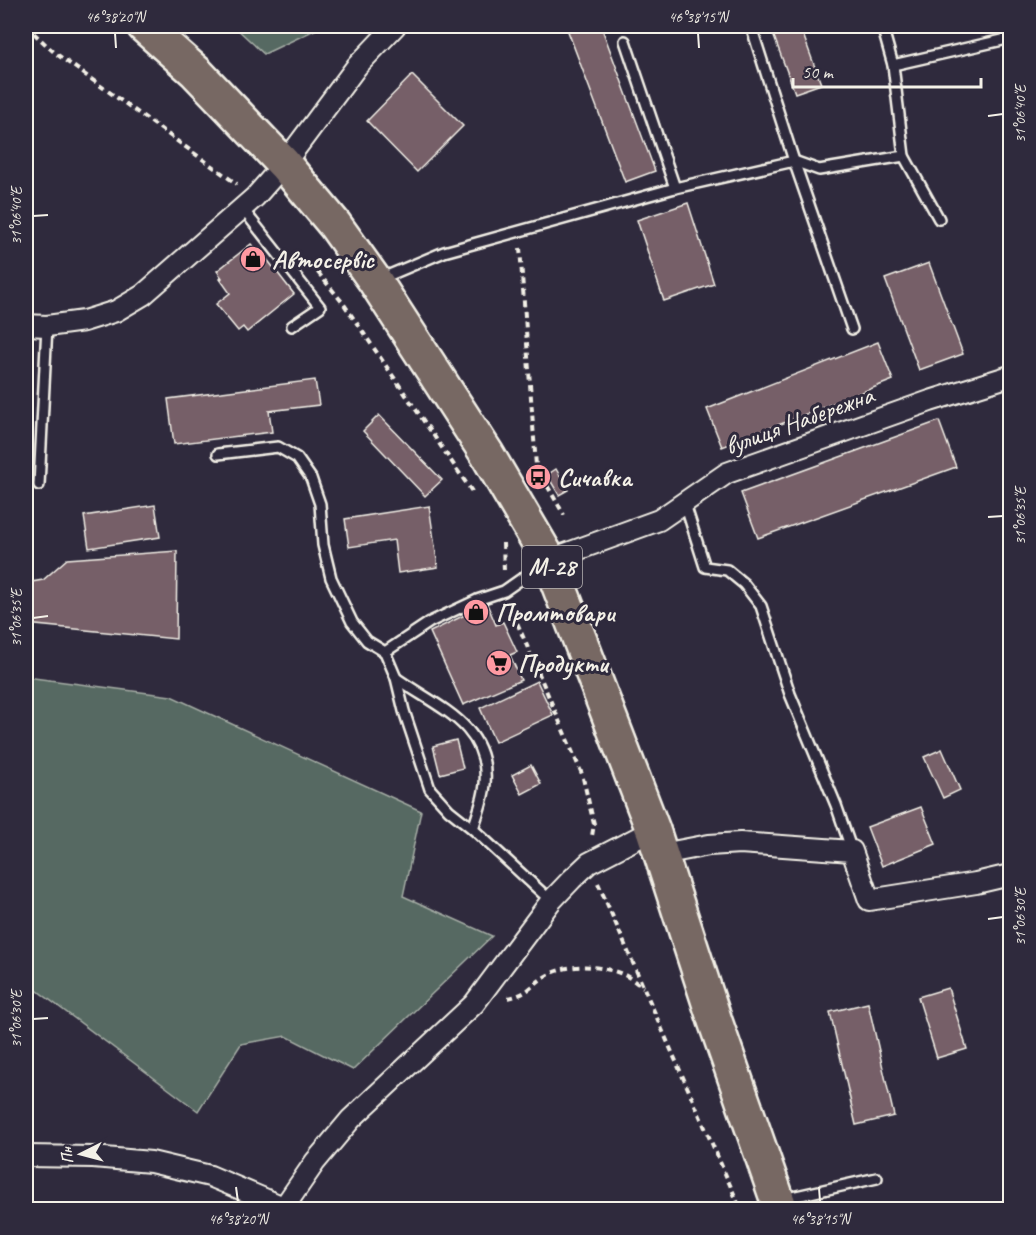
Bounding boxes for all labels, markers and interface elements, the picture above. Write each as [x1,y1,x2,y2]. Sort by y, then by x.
text: 46°38'20"N [85,8,148,27]
text: 46°38'15"N [668,8,731,27]
scale bar [793,51,980,89]
text: 50 m [802,61,835,83]
text: 31°06'40"E [1011,83,1030,143]
text: 31°06'40"E [7,185,26,245]
place label: Автосервіс [272,243,375,276]
shop icon: Автосервіс [238,244,268,274]
street label: вулиця Набережна [720,378,880,463]
place label: Сичавка [558,461,634,494]
bus stop icon: Сичавка [523,462,553,492]
text: 31°06'35"E [1011,485,1030,545]
road number: М-28 [522,546,582,588]
text: 31°06'35"E [7,587,26,647]
place label: Промтовари [496,596,617,629]
shop icon: Промтовари [461,597,491,627]
place label: Продукти [518,647,610,680]
supermarket icon: Продукти [484,648,514,678]
text: 31°06'30"E [1011,886,1030,946]
text: 31°06'30"E [7,988,26,1048]
north arrow [51,1124,111,1184]
text: Пн [56,1145,78,1165]
text: 46°38'20"N [208,1210,271,1229]
text: 46°38'15"N [790,1210,853,1229]

